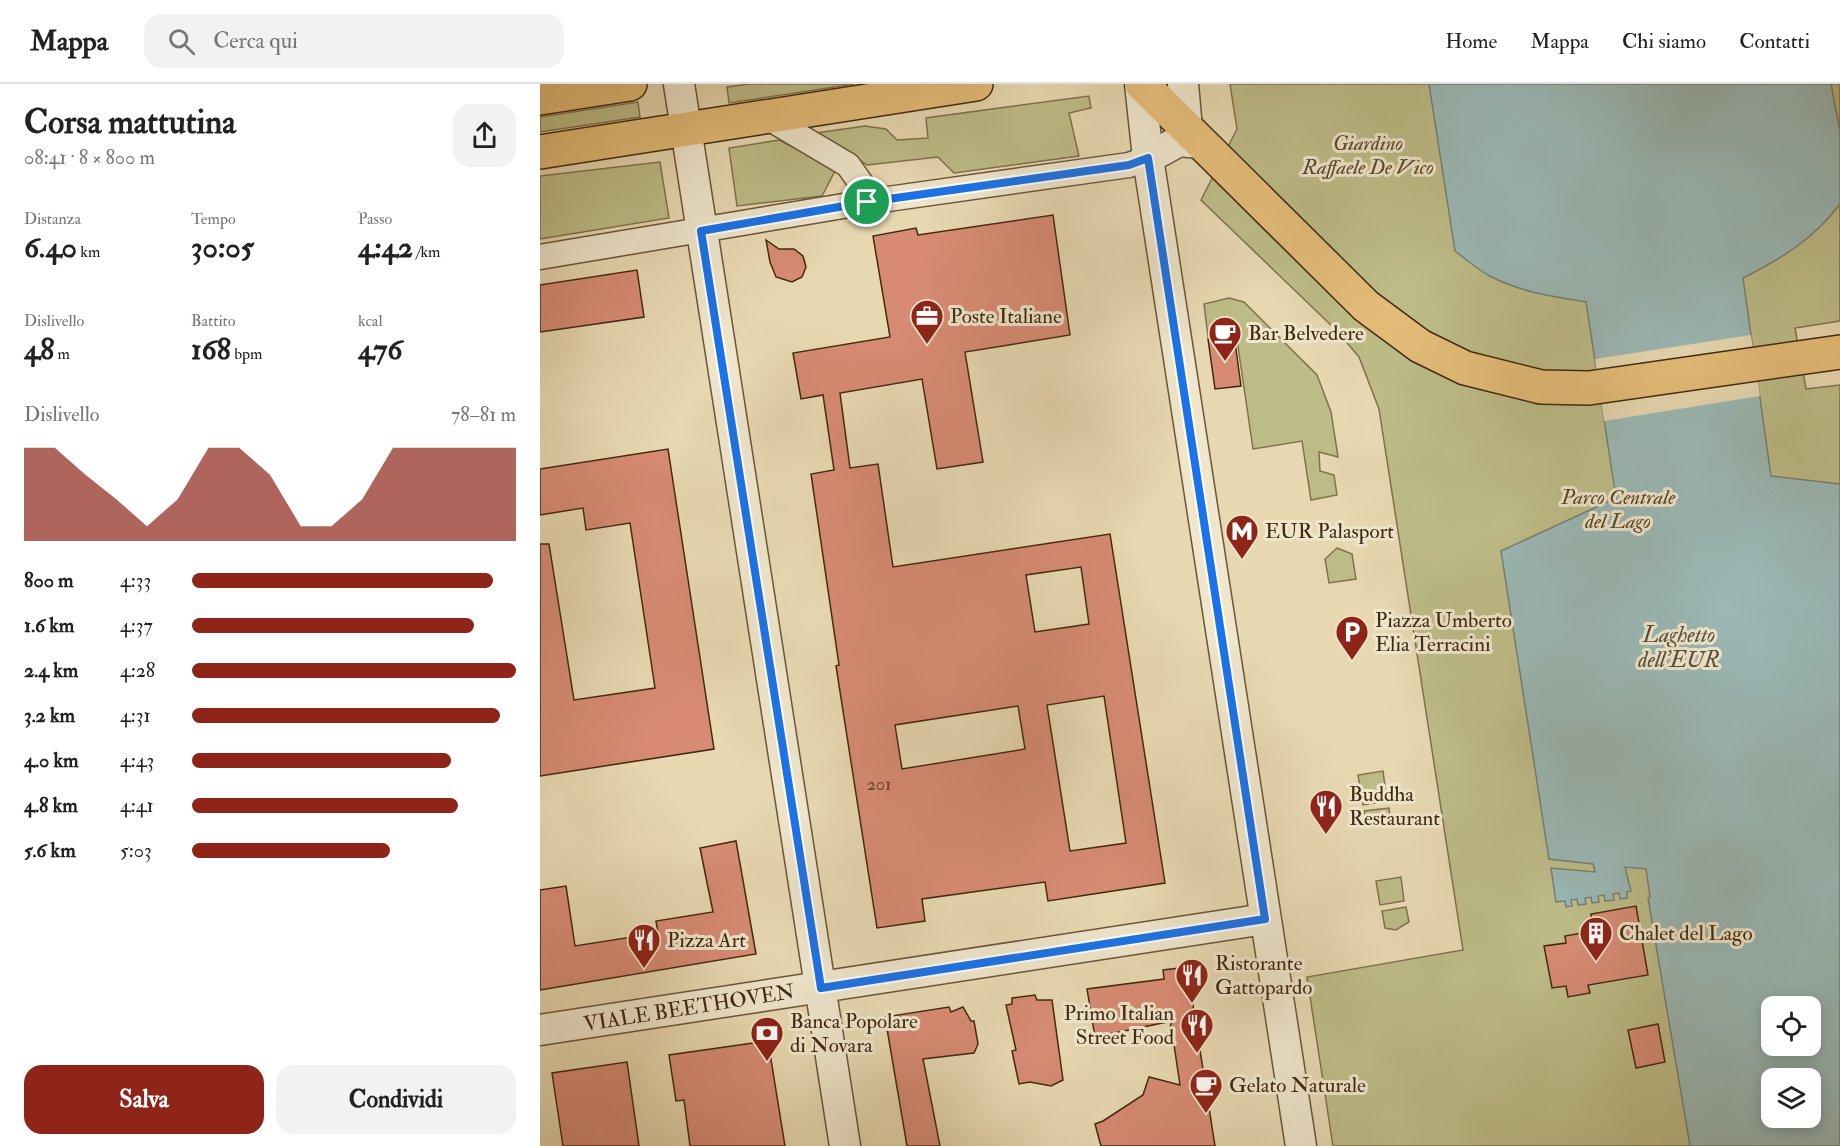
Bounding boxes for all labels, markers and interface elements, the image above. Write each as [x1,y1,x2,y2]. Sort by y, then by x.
search box [144,14,564,68]
text: Mappa [30,24,108,59]
icon: search [165,25,198,58]
text: Cerca qui [213,27,298,55]
text: Home [1445,28,1497,55]
text: Mappa [1530,28,1589,55]
text: Chi siamo [1622,28,1706,55]
text: Contatti [1739,28,1810,55]
text: Corsa mattutina [24,102,236,143]
button: share [453,104,516,167]
park label: Giardino Raffaele De Vico [1301,130,1434,181]
text: 08:41 · 8 × 800 m [24,145,155,170]
pin [841,176,892,227]
icon: arrive [850,185,883,218]
text: Distanza [24,209,81,229]
text: Tempo [191,209,236,229]
text: Passo [358,209,392,229]
text: 6.40 [24,229,77,266]
text: 30:05 [191,229,254,266]
text: 4:42 [358,229,413,266]
text: km [77,242,100,262]
text: /km [413,242,441,262]
office icon: Poste Italiane [909,298,945,345]
place label: Poste Italiane [950,303,1062,330]
text: Dislivello [24,311,84,331]
text: Battito [191,311,235,331]
text: kcal [358,311,383,331]
cafe icon: Bar Belvedere [1207,315,1243,362]
place label: Bar Belvedere [1248,320,1364,347]
text: 48 [24,331,54,368]
text: 168 [191,331,231,368]
text: 476 [358,331,402,368]
text: m [54,344,70,364]
text: bpm [231,344,263,364]
text: Dislivello [24,402,99,427]
text: 78–81 m [451,402,516,427]
park label: Parco Centrale del Lago [1560,484,1676,535]
metro station icon: EUR Palasport [1224,513,1260,560]
place label: EUR Palasport [1265,518,1394,545]
text: 800 m [24,568,74,593]
text: 4:33 [120,568,151,593]
place label: Piazza Umberto Elia Terracini [1375,607,1512,658]
text: 1.6 km [24,613,74,638]
text: 4:37 [120,613,153,638]
parking icon: Piazza Umberto Elia Terracini [1334,614,1370,661]
water label: Laghetto dell'EUR [1637,621,1720,674]
text: 2.4 km [24,658,78,683]
text: 4:28 [120,658,155,683]
text: 3.2 km [24,703,75,728]
text: 4:31 [120,703,151,728]
text: 4.0 km [24,748,79,773]
text: 4:43 [120,748,154,773]
house number: 201 [867,773,891,796]
place label: Buddha Restaurant [1349,781,1440,832]
restaurant icon: Buddha Restaurant [1308,788,1344,835]
text: 4.8 km [24,793,78,818]
text: 4:41 [120,793,154,818]
text: 5.6 km [24,838,76,863]
text: 5:03 [120,838,152,863]
building icon: Chalet del Lago [1578,915,1614,962]
place label: Chalet del Lago [1619,920,1753,947]
restaurant icon: Pizza Art [626,922,662,969]
place label: Pizza Art [667,927,746,954]
place label: Ristorante Gattopardo [1215,950,1312,1001]
restaurant icon: Ristorante Gattopardo [1174,957,1210,1004]
street label: VIALE BEETHOVEN [582,978,797,1038]
map controls [1761,996,1821,1128]
button: locate [1761,996,1821,1056]
place label: Primo Italian Street Food [1064,1000,1175,1051]
restaurant icon: Primo Italian Street Food [1179,1007,1215,1054]
place label: Banca Popolare di Novara [790,1008,918,1059]
bank icon: Banca Popolare di Novara [749,1015,785,1062]
button: Salva [24,1065,264,1134]
button: Condividi [276,1065,516,1134]
cafe icon: Gelato Naturale [1188,1067,1224,1114]
button: layers [1761,1068,1821,1128]
place label: Gelato Naturale [1229,1072,1366,1099]

